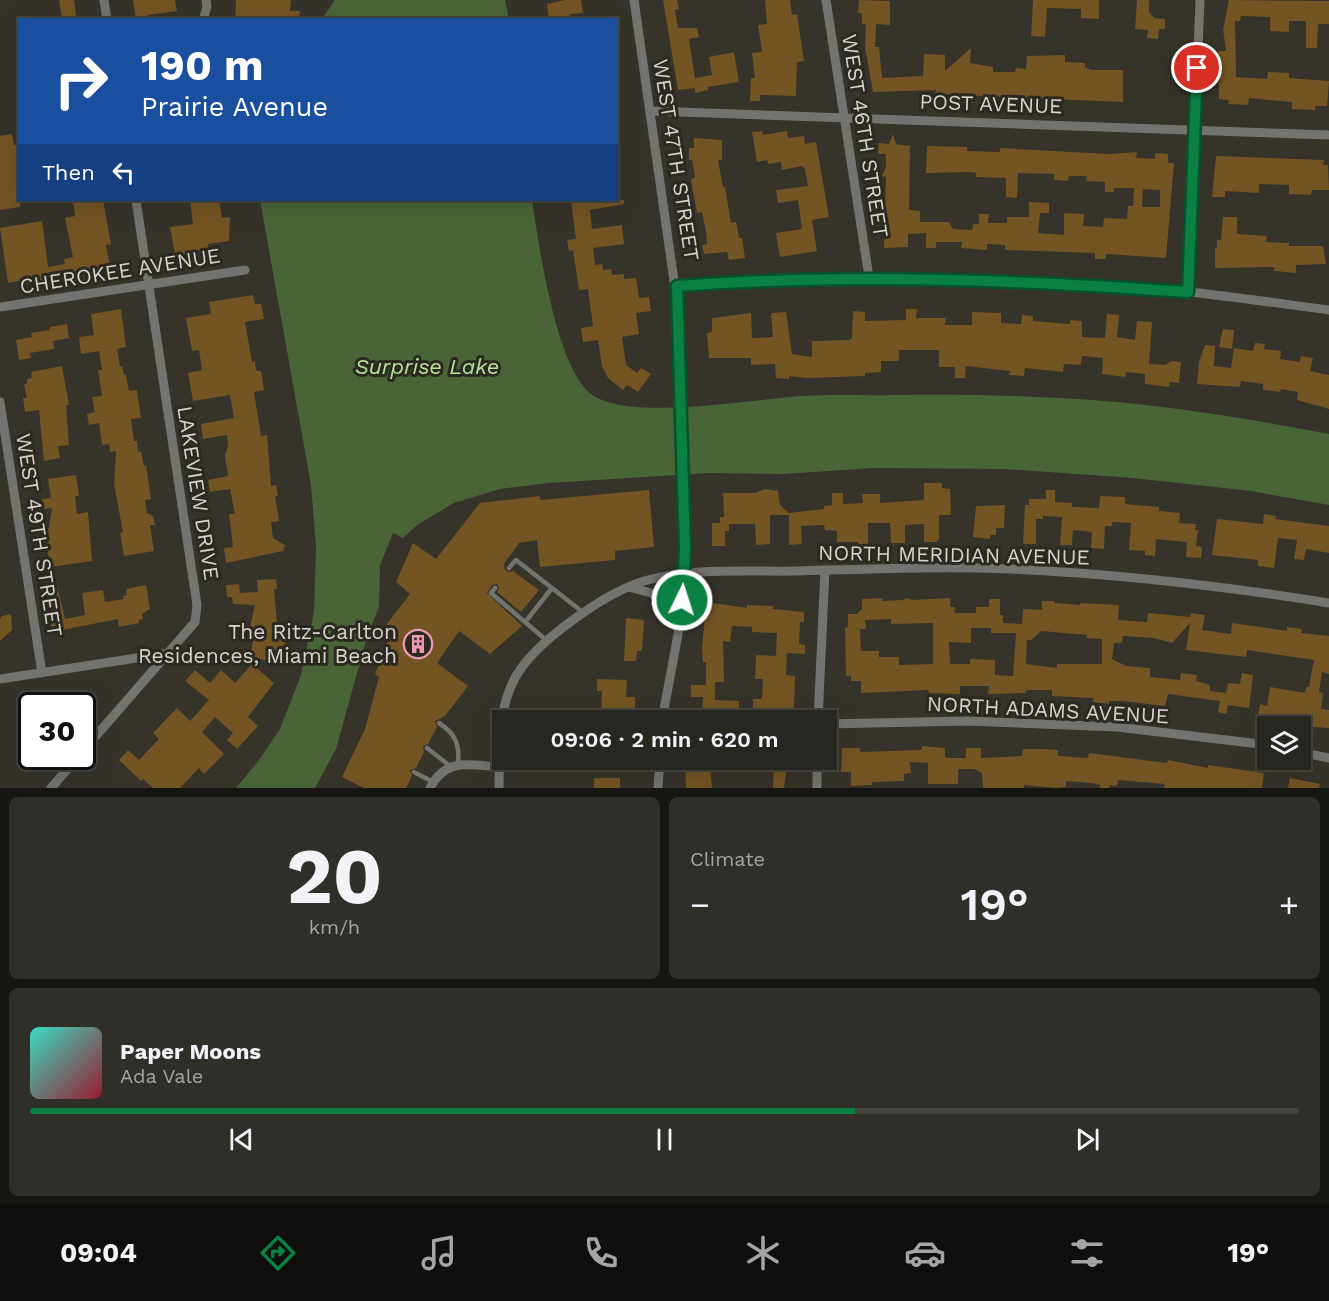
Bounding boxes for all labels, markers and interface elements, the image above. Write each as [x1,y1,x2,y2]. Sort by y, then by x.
street label: WEST 46TH STREET [837,32,894,240]
text: 190 m [141,41,264,90]
icon: right [42,42,120,120]
pin [1171,42,1222,93]
icon: arrive [1180,51,1213,84]
street label: WEST 47TH STREET [648,57,705,263]
street label: POST AVENUE [919,89,1063,118]
text: Prairie Avenue [141,91,328,123]
icon: left [107,156,140,189]
text: Then [42,160,95,185]
street label: CHEROKEE AVENUE [18,242,222,299]
water label: Surprise Lake [355,354,499,379]
street label: LAKEVIEW DRIVE [172,404,225,582]
street label: WEST 49TH STREET [11,432,68,639]
street label: NORTH MERIDIAN AVENUE [818,540,1090,569]
position arrow [650,568,714,632]
place label: The Ritz-Carlton Residences, Miami Beach [138,619,397,668]
building icon: The Ritz-Carlton Residences, Miami Beach [402,628,434,660]
street label: NORTH ADAMS AVENUE [926,691,1170,728]
speed limit sign: 30 [18,692,96,770]
map controls [1257,716,1311,770]
button: layers [1257,716,1311,770]
text: 09:06 · 2 min · 620 m [550,727,779,752]
text: 20 [286,830,383,922]
text: Climate [690,847,765,871]
text: 19° [960,878,1029,931]
text: − [690,885,710,924]
text: + [1279,885,1299,924]
text: km/h [309,915,360,939]
text: Paper Moons [120,1039,261,1064]
text: Ada Vale [120,1064,203,1088]
icon: previous [225,1123,258,1156]
icon: pause [648,1123,681,1156]
icon: next [1071,1123,1104,1156]
icon: directions [257,1232,299,1274]
icon: music [418,1232,460,1274]
icon: phone [580,1232,622,1274]
icon: climate [742,1232,784,1274]
icon: car [904,1232,946,1274]
icon: filters [1066,1232,1108,1274]
text: 09:04 [60,1237,137,1269]
text: 19° [1227,1237,1269,1269]

